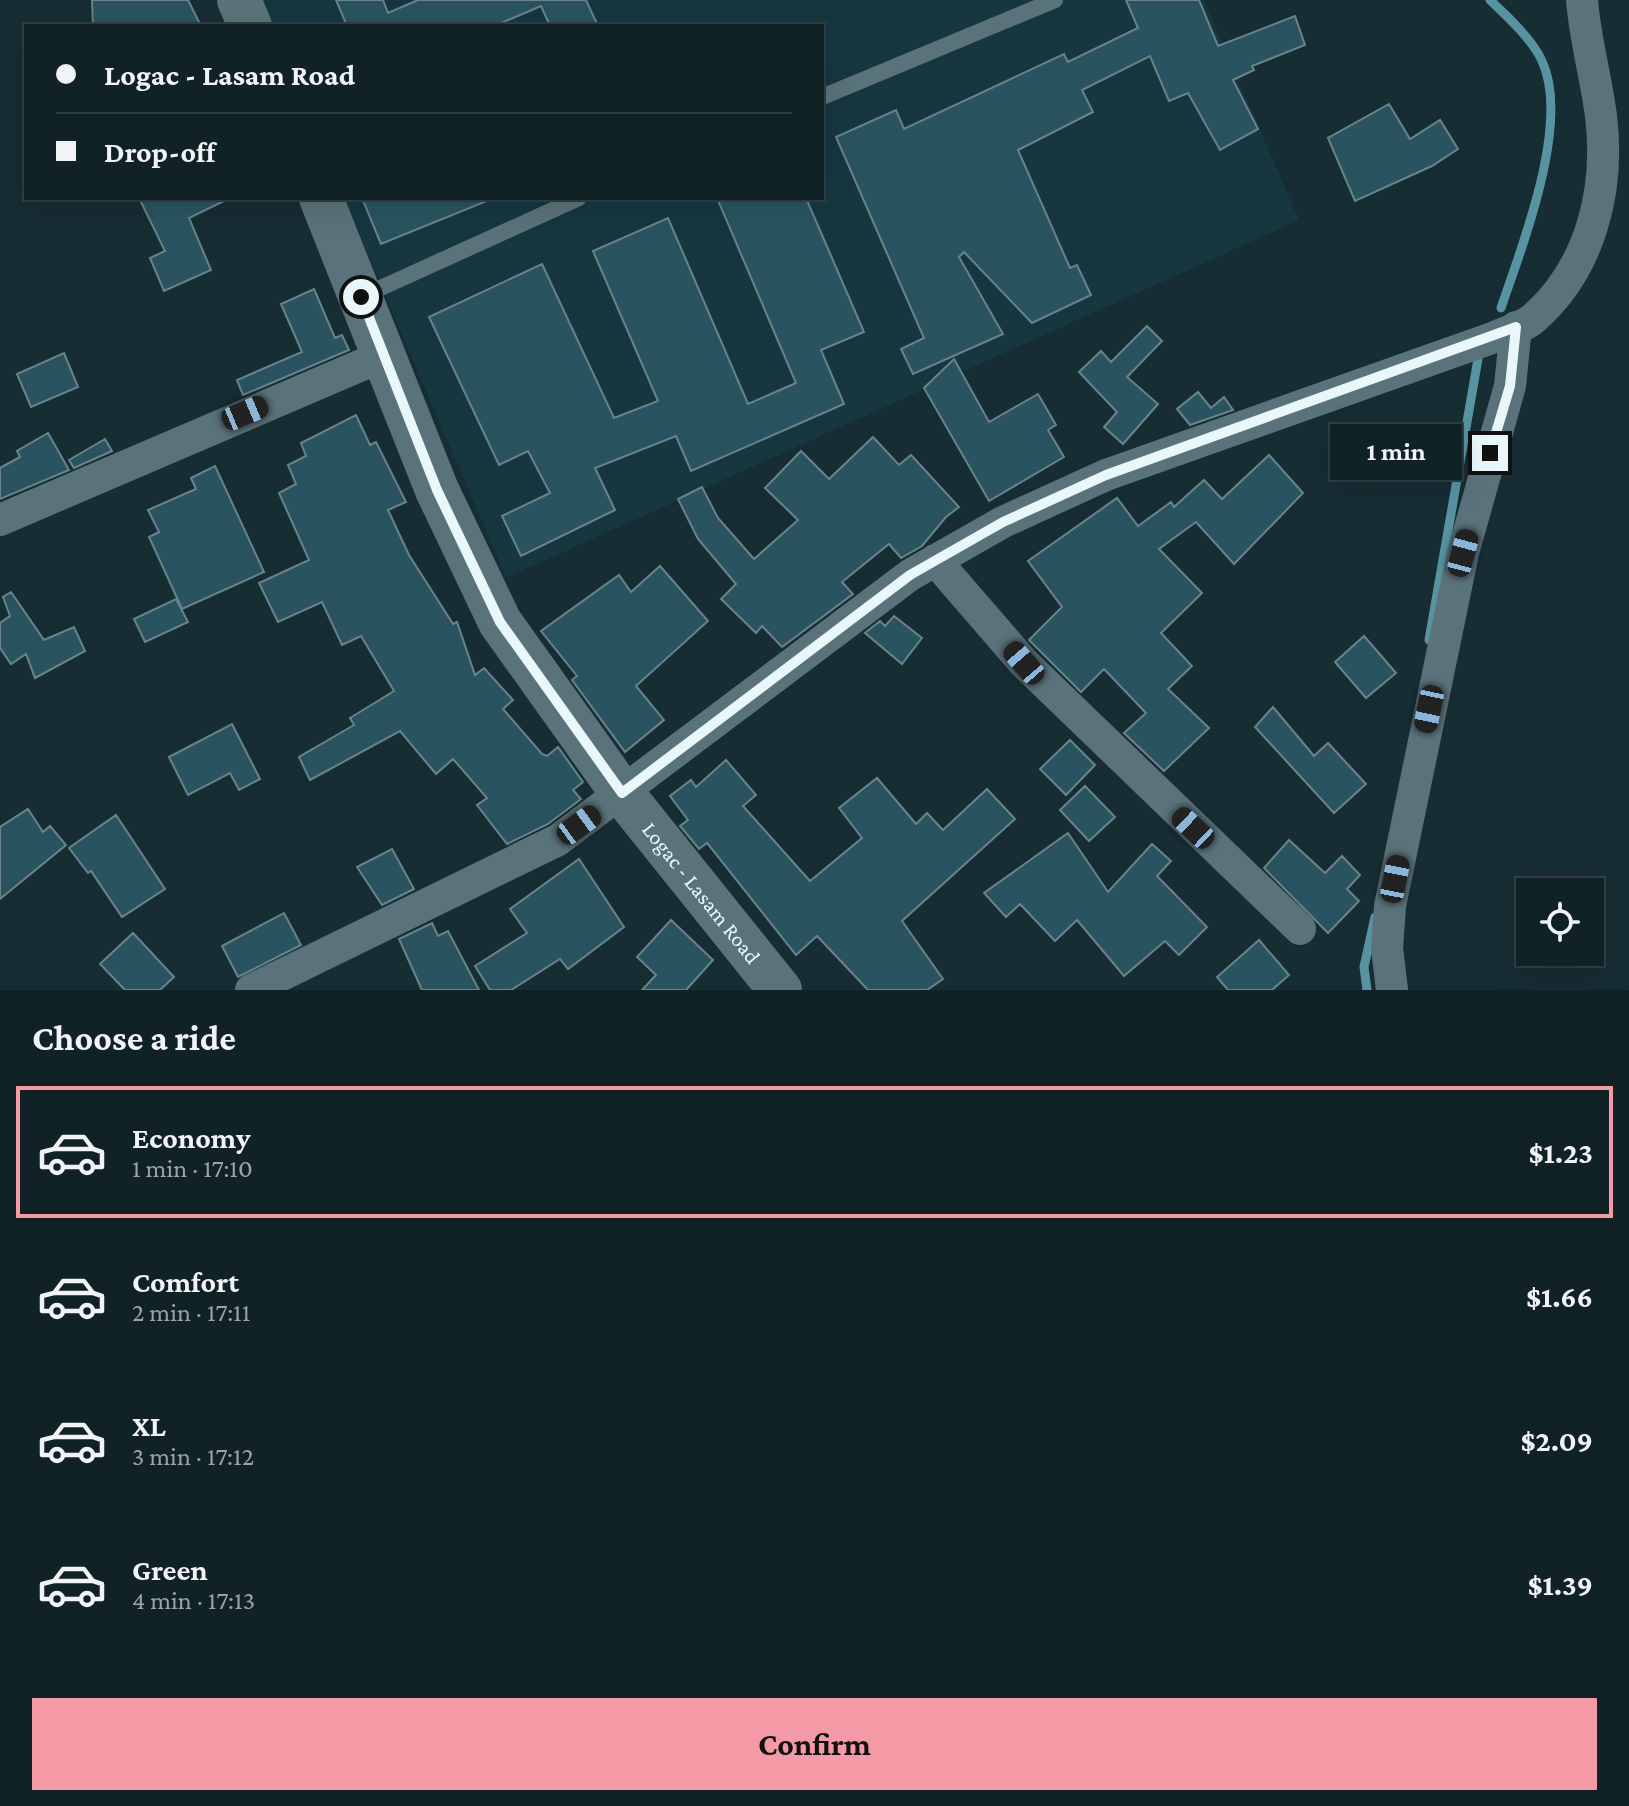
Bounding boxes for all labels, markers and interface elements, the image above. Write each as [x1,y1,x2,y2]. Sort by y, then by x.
text: Logac - Lasam Road [104,58,355,91]
text: Drop-off [104,135,215,168]
route start [343,279,379,315]
car [218,393,272,433]
callout: 1 min [1330,425,1462,481]
route end [1472,435,1508,471]
text: 1 min [1366,437,1426,466]
car [1445,527,1481,579]
car [999,637,1049,689]
car [1412,683,1446,735]
car [553,801,605,849]
car [1167,803,1219,853]
street label: Logac - Lasam Road [637,817,766,969]
car [1379,853,1411,905]
map controls [1516,878,1604,966]
button: locate [1516,878,1604,966]
text: Choose a ride [32,1018,236,1058]
icon: car [36,1116,108,1188]
text: Economy [132,1121,251,1154]
text: $1.23 [1528,1136,1593,1169]
text: 1 min · 17:10 [132,1154,253,1183]
icon: car [36,1260,108,1332]
text: Comfort [132,1265,239,1298]
text: $1.66 [1526,1280,1593,1313]
text: 2 min · 17:11 [132,1298,250,1327]
icon: car [36,1404,108,1476]
text: XL [132,1409,166,1442]
text: $2.09 [1520,1424,1593,1457]
text: 3 min · 17:12 [132,1442,254,1471]
icon: car [36,1548,108,1620]
text: Green [132,1553,208,1586]
text: $1.39 [1527,1568,1593,1601]
text: 4 min · 17:13 [132,1586,255,1615]
button: Confirm [32,1698,1597,1790]

